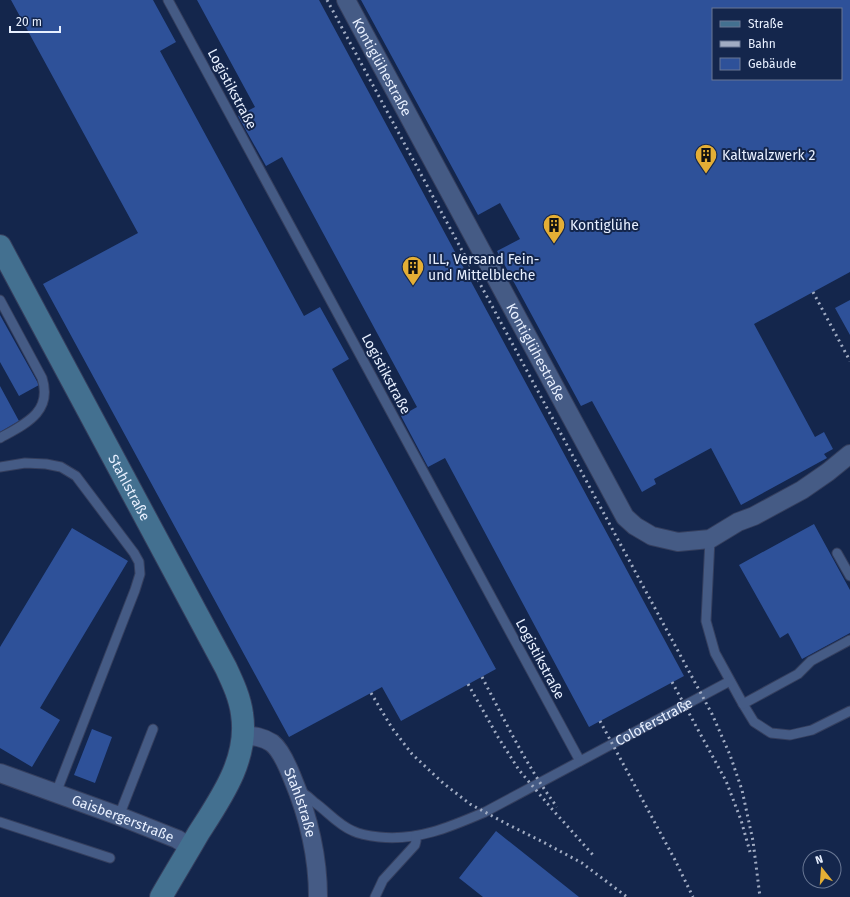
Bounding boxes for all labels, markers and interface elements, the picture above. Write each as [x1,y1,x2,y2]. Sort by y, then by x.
scale bar [10,8,60,34]
legend [712,8,842,80]
text: 20 m [16,15,42,29]
street label: Kontiglühestraße [349,15,415,119]
text: Straße [748,17,783,31]
text: Bahn [748,37,776,51]
street label: Logistikstraße [204,46,260,132]
text: Gebäude [748,57,796,71]
building icon: Kaltwalzwerk 2 [693,142,719,175]
place label: Kaltwalzwerk 2 [722,147,815,164]
building icon: Kontiglühe [541,212,567,245]
place label: Kontiglühe [570,217,639,234]
place label: ILL, Versand Fein- und Mittelbleche [428,251,540,284]
building icon: ILL, Versand Fein- und Mittelbleche [400,254,426,287]
street label: Kontiglühestraße [503,300,569,404]
street label: Logistikstraße [358,331,414,417]
street label: Stahlstraße [105,451,154,524]
street label: Logistikstraße [512,616,568,702]
street label: Coloferstraße [612,694,695,749]
street label: Stahlstraße [281,765,320,839]
street label: Gaisbergerstraße [69,791,177,845]
north arrow [802,849,842,889]
text: N [814,853,825,867]

